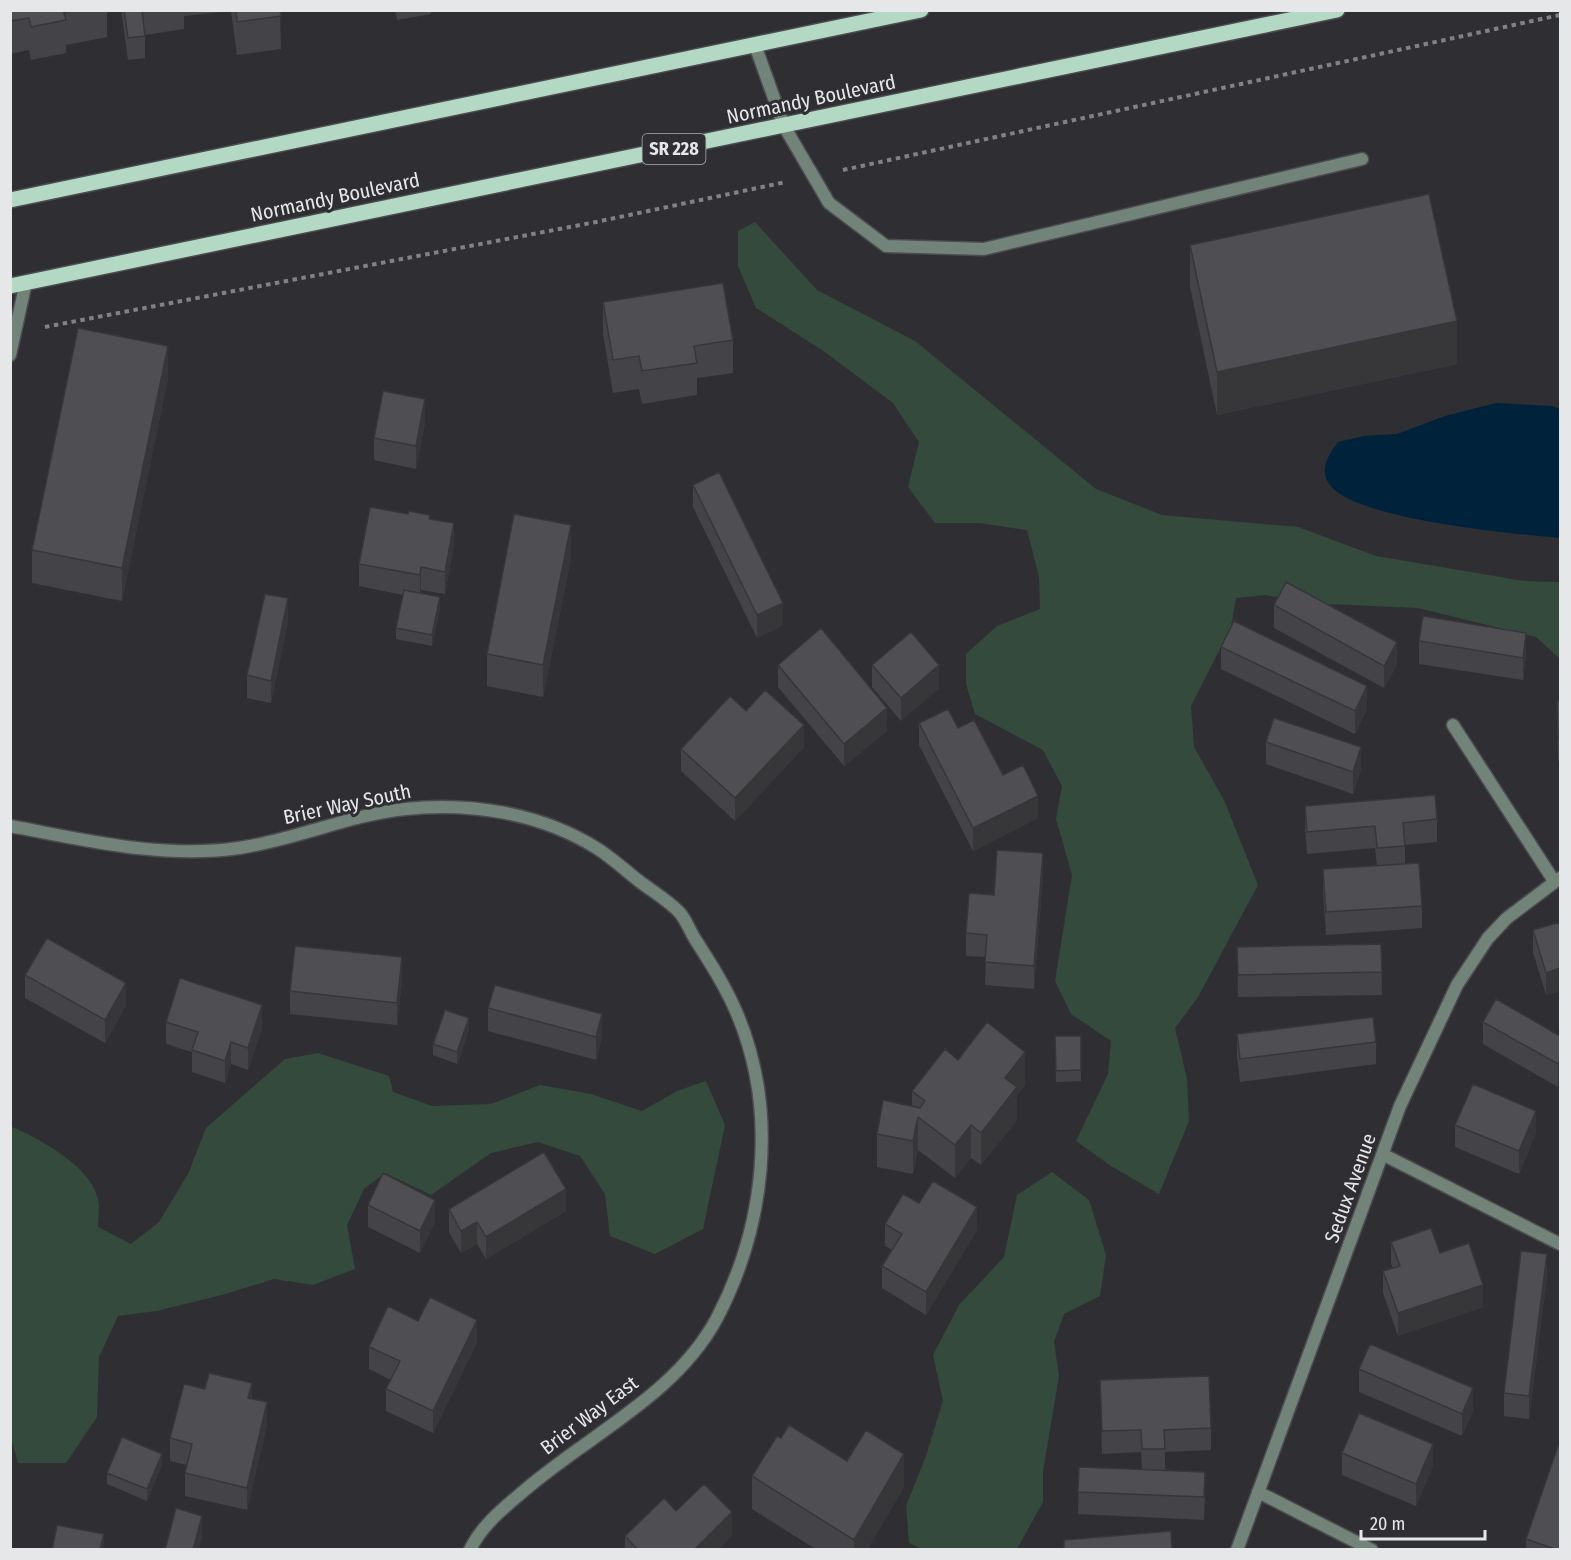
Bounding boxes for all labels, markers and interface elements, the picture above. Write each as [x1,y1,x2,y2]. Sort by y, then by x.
street label: Normandy Boulevard [724,69,898,129]
road number: SR 228 [642,134,706,164]
street label: Normandy Boulevard [248,167,422,227]
street label: Brier Way South [281,779,413,829]
street label: Sedux Avenue [1319,1130,1381,1246]
street label: Brier Way East [535,1370,643,1459]
scale bar [1361,1503,1486,1541]
text: 20 m [1370,1513,1405,1535]

